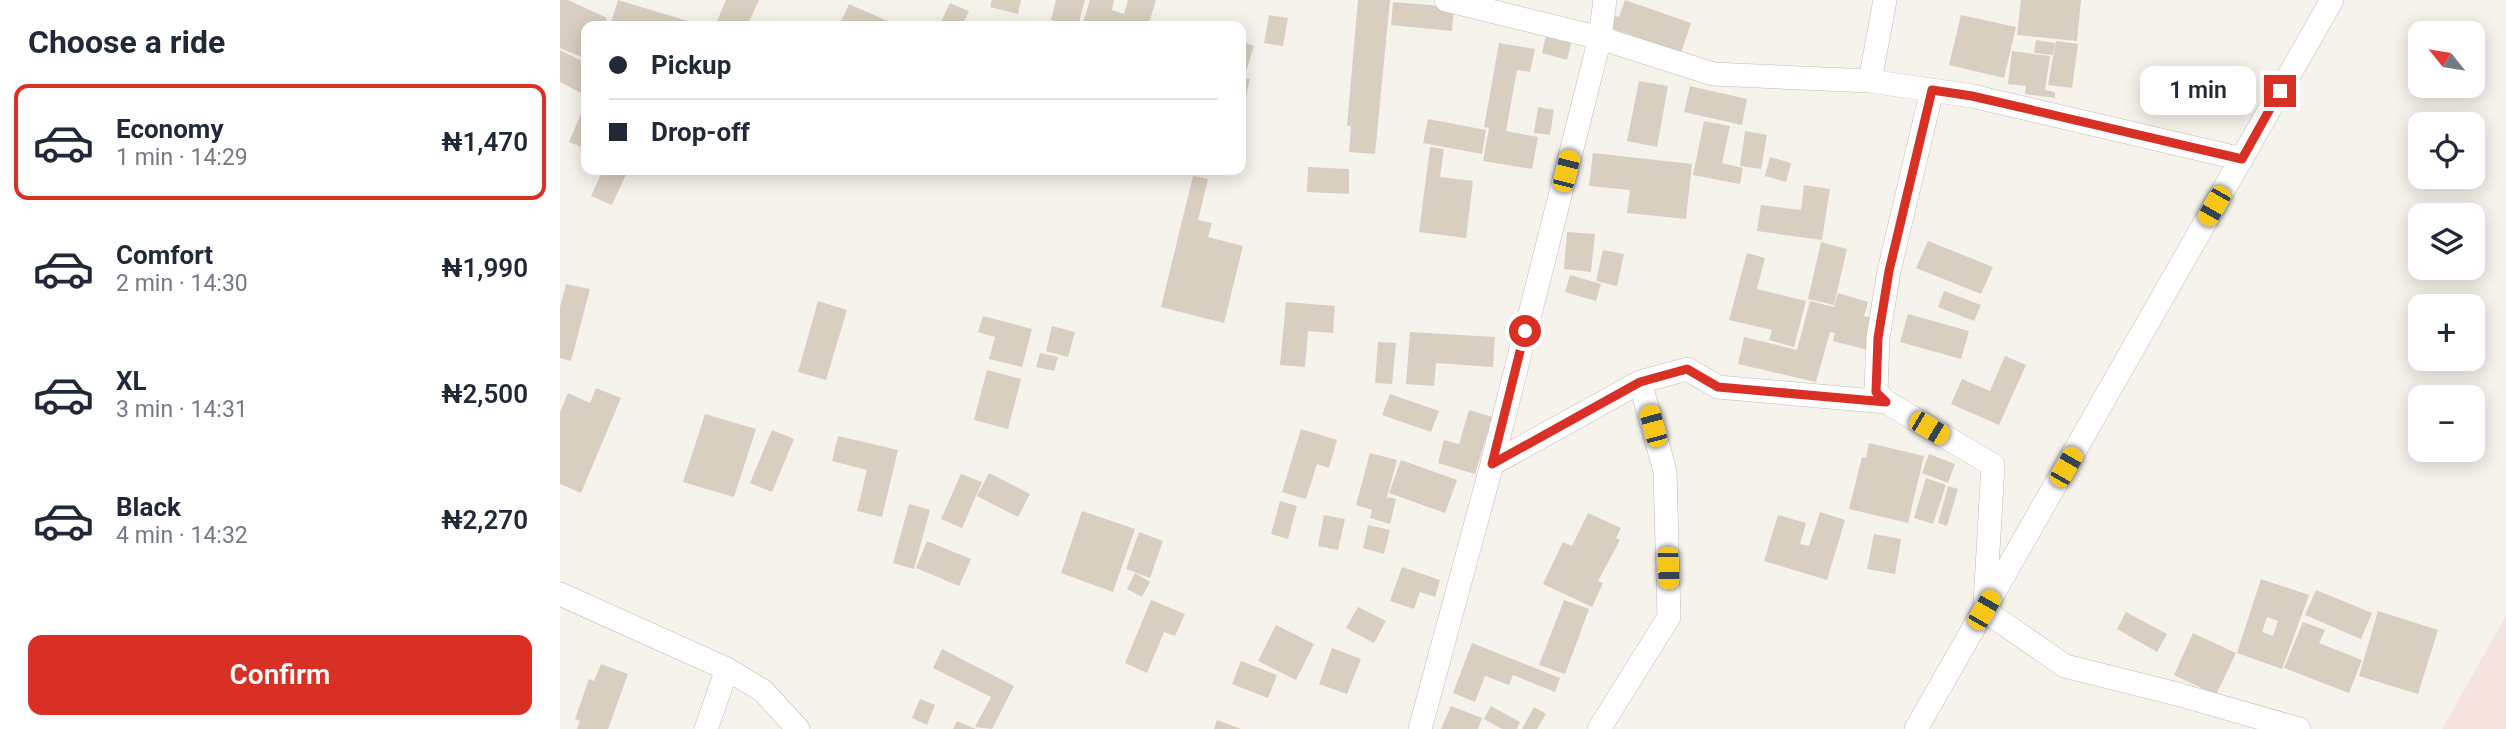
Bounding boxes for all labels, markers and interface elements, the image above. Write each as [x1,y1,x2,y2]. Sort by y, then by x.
north arrow [2408,21,2485,98]
map controls [2408,21,2485,462]
text: Choose a ride [28,23,225,61]
text: Pickup [651,50,731,80]
callout: 1 min [2140,66,2256,116]
route end [2264,75,2296,107]
text: 1 min [2169,77,2227,104]
icon: car [32,111,95,174]
button: locate [2408,112,2485,189]
text: Economy [116,114,223,144]
text: Drop-off [651,117,750,147]
text: ₦1,470 [441,127,528,157]
text: 1 min · 14:29 [116,144,248,171]
car [1551,148,1582,194]
car [2195,183,2234,229]
button: layers [2408,203,2485,280]
icon: car [32,237,95,300]
text: Comfort [116,240,213,270]
text: ₦1,990 [441,253,528,283]
text: 2 min · 14:30 [116,270,248,297]
button: + [2408,294,2485,371]
route start [1509,315,1541,347]
icon: car [32,363,95,426]
text: XL [116,366,147,396]
text: ₦2,500 [441,379,528,409]
button: − [2408,385,2485,462]
text: 3 min · 14:31 [116,396,248,423]
car [1638,403,1669,449]
car [1906,408,1953,448]
car [2047,444,2086,490]
icon: car [32,489,95,552]
text: Black [116,492,181,522]
text: ₦2,270 [441,505,528,535]
text: 4 min · 14:32 [116,522,248,549]
car [1657,547,1680,589]
car [1965,587,2004,633]
button: Confirm [28,635,532,715]

